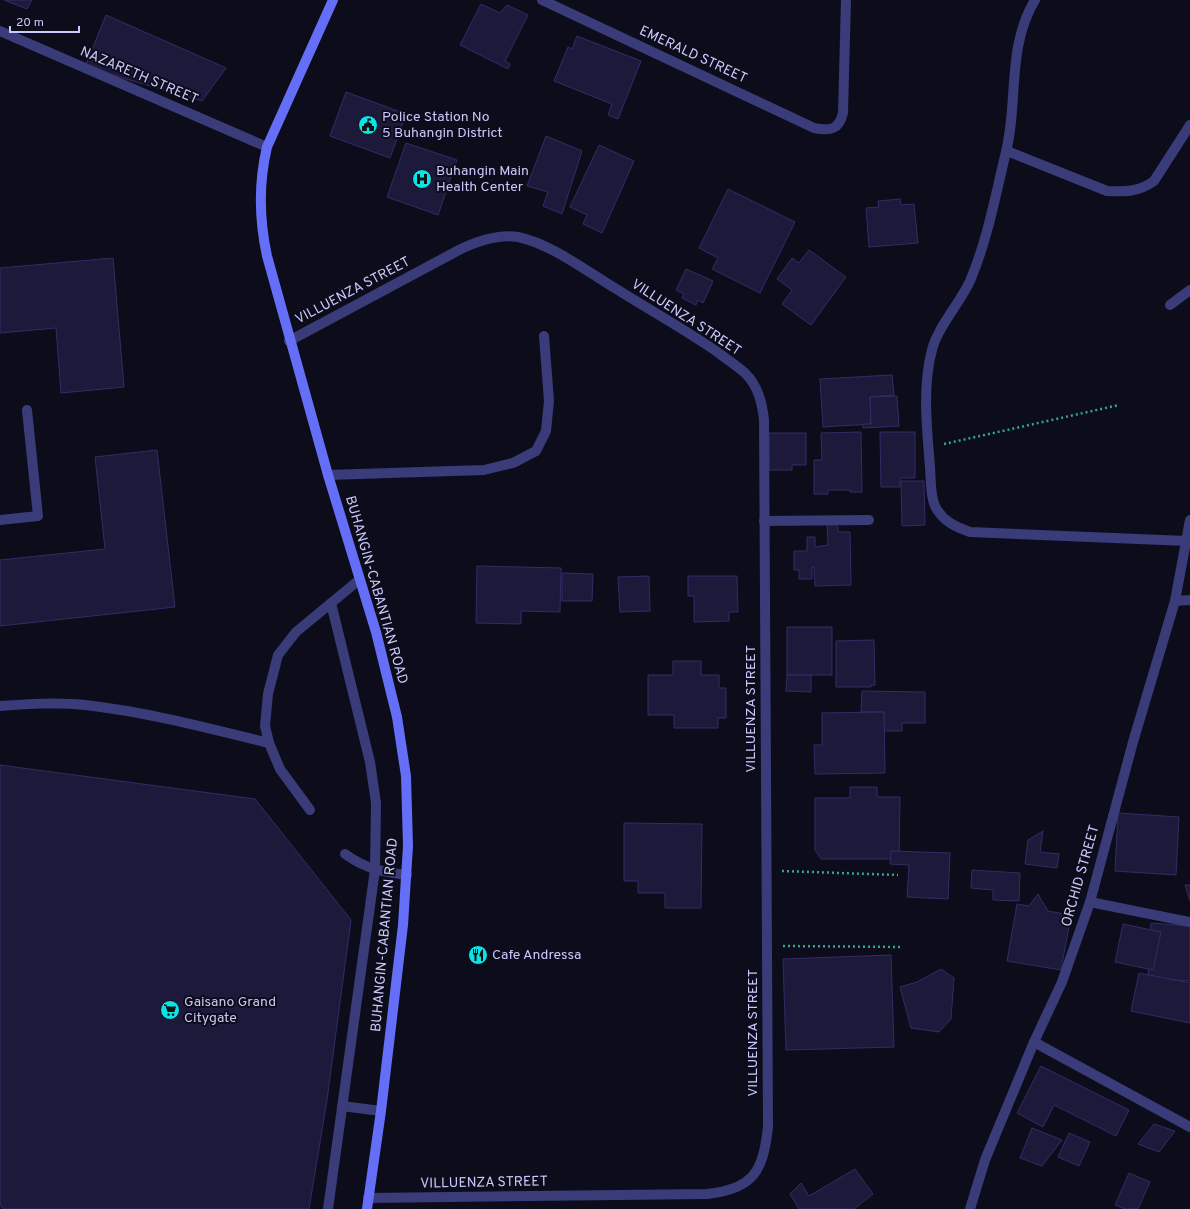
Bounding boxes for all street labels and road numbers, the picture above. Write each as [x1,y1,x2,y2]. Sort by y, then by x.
street label: EMERALD STREET [636,23,750,87]
street label: NAZARETH STREET [77,43,201,109]
street label: VILLUENZA STREET [293,254,413,328]
street label: VILLUENZA STREET [628,276,744,360]
street label: BUHANGIN-CABANTIAN ROAD [341,494,411,686]
street label: VILLUENZA STREET [743,645,760,773]
street label: ORCHID STREET [1058,823,1104,929]
street label: BUHANGIN-CABANTIAN ROAD [368,837,402,1033]
street label: VILLUENZA STREET [745,969,762,1097]
street label: VILLUENZA STREET [420,1173,548,1193]

